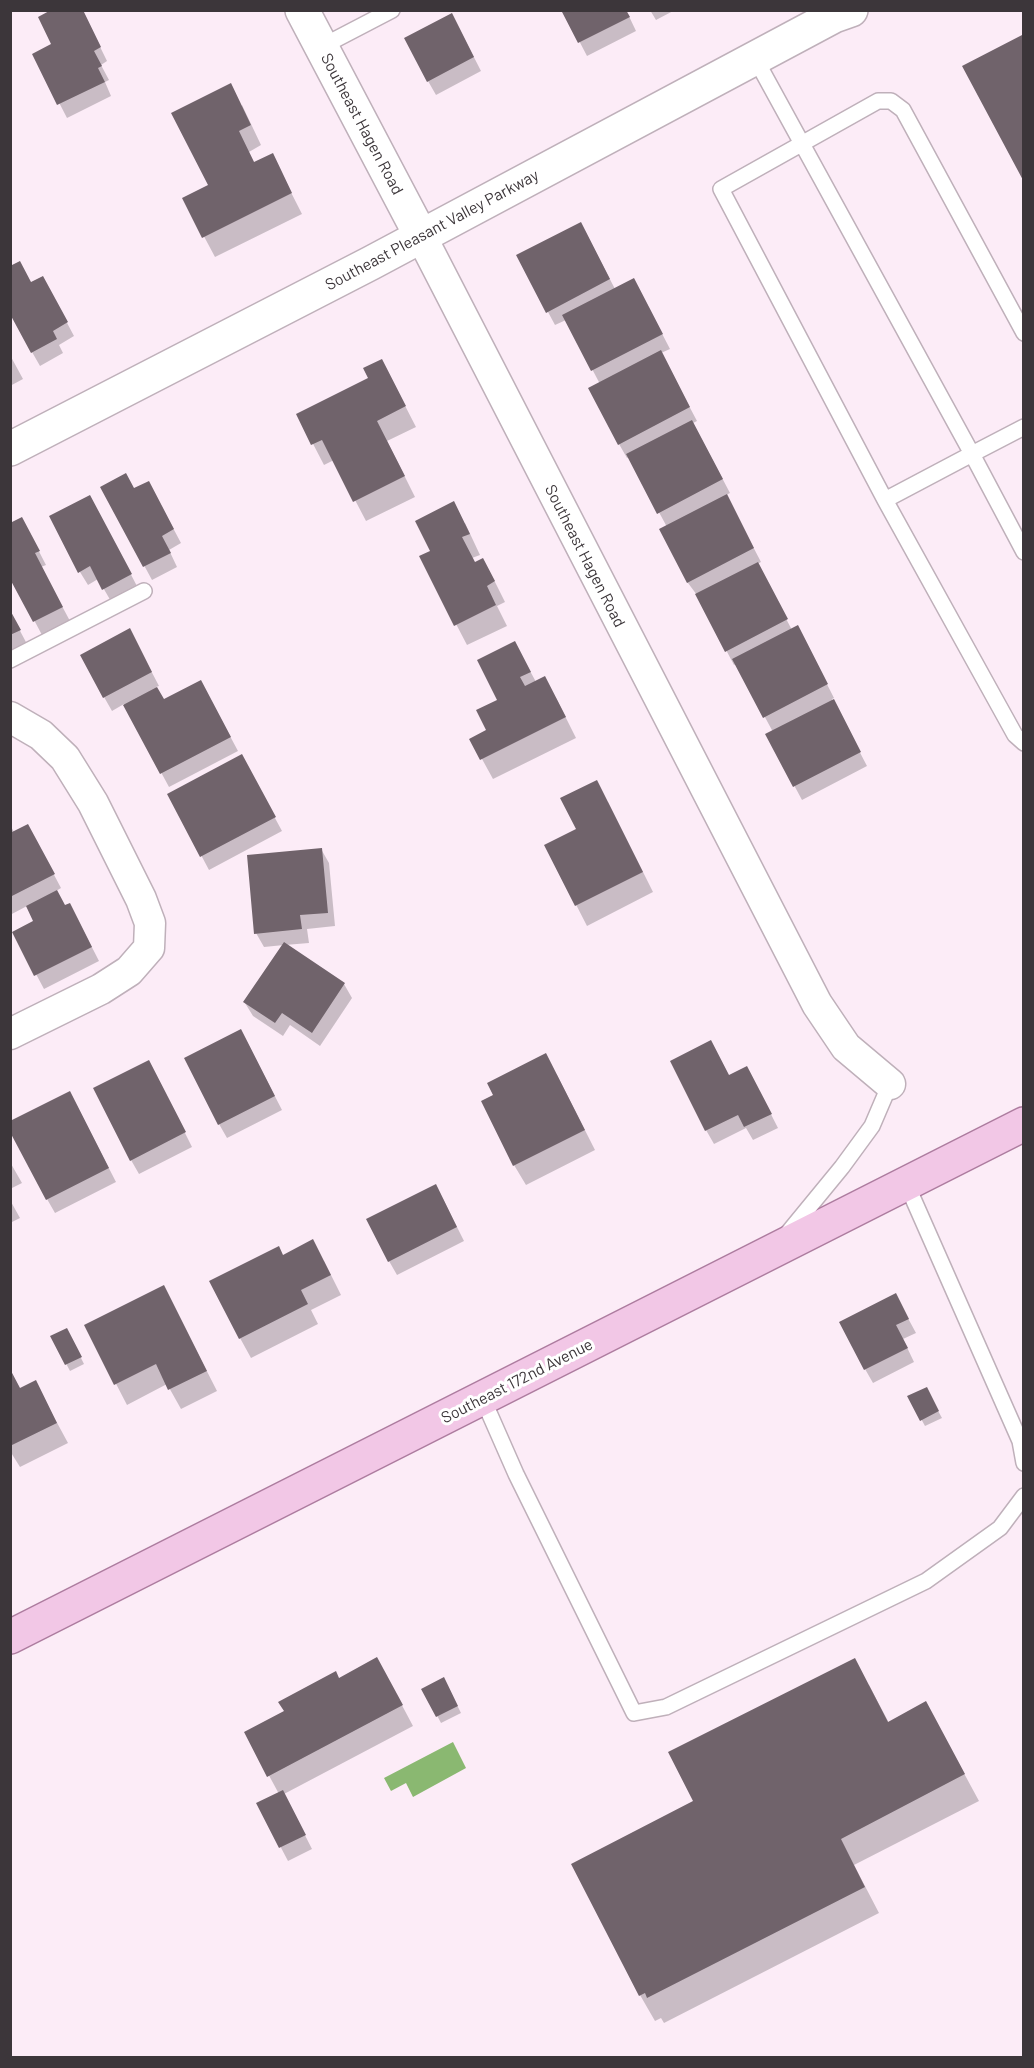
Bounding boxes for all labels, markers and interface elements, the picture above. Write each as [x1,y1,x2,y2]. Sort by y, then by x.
street label: Southeast Hagen Road [317,50,407,198]
street label: Southeast Pleasant Valley Parkway [322,165,542,295]
street label: Southeast Hagen Road [541,482,629,630]
street label: Southeast 172nd Avenue [438,1334,596,1428]

